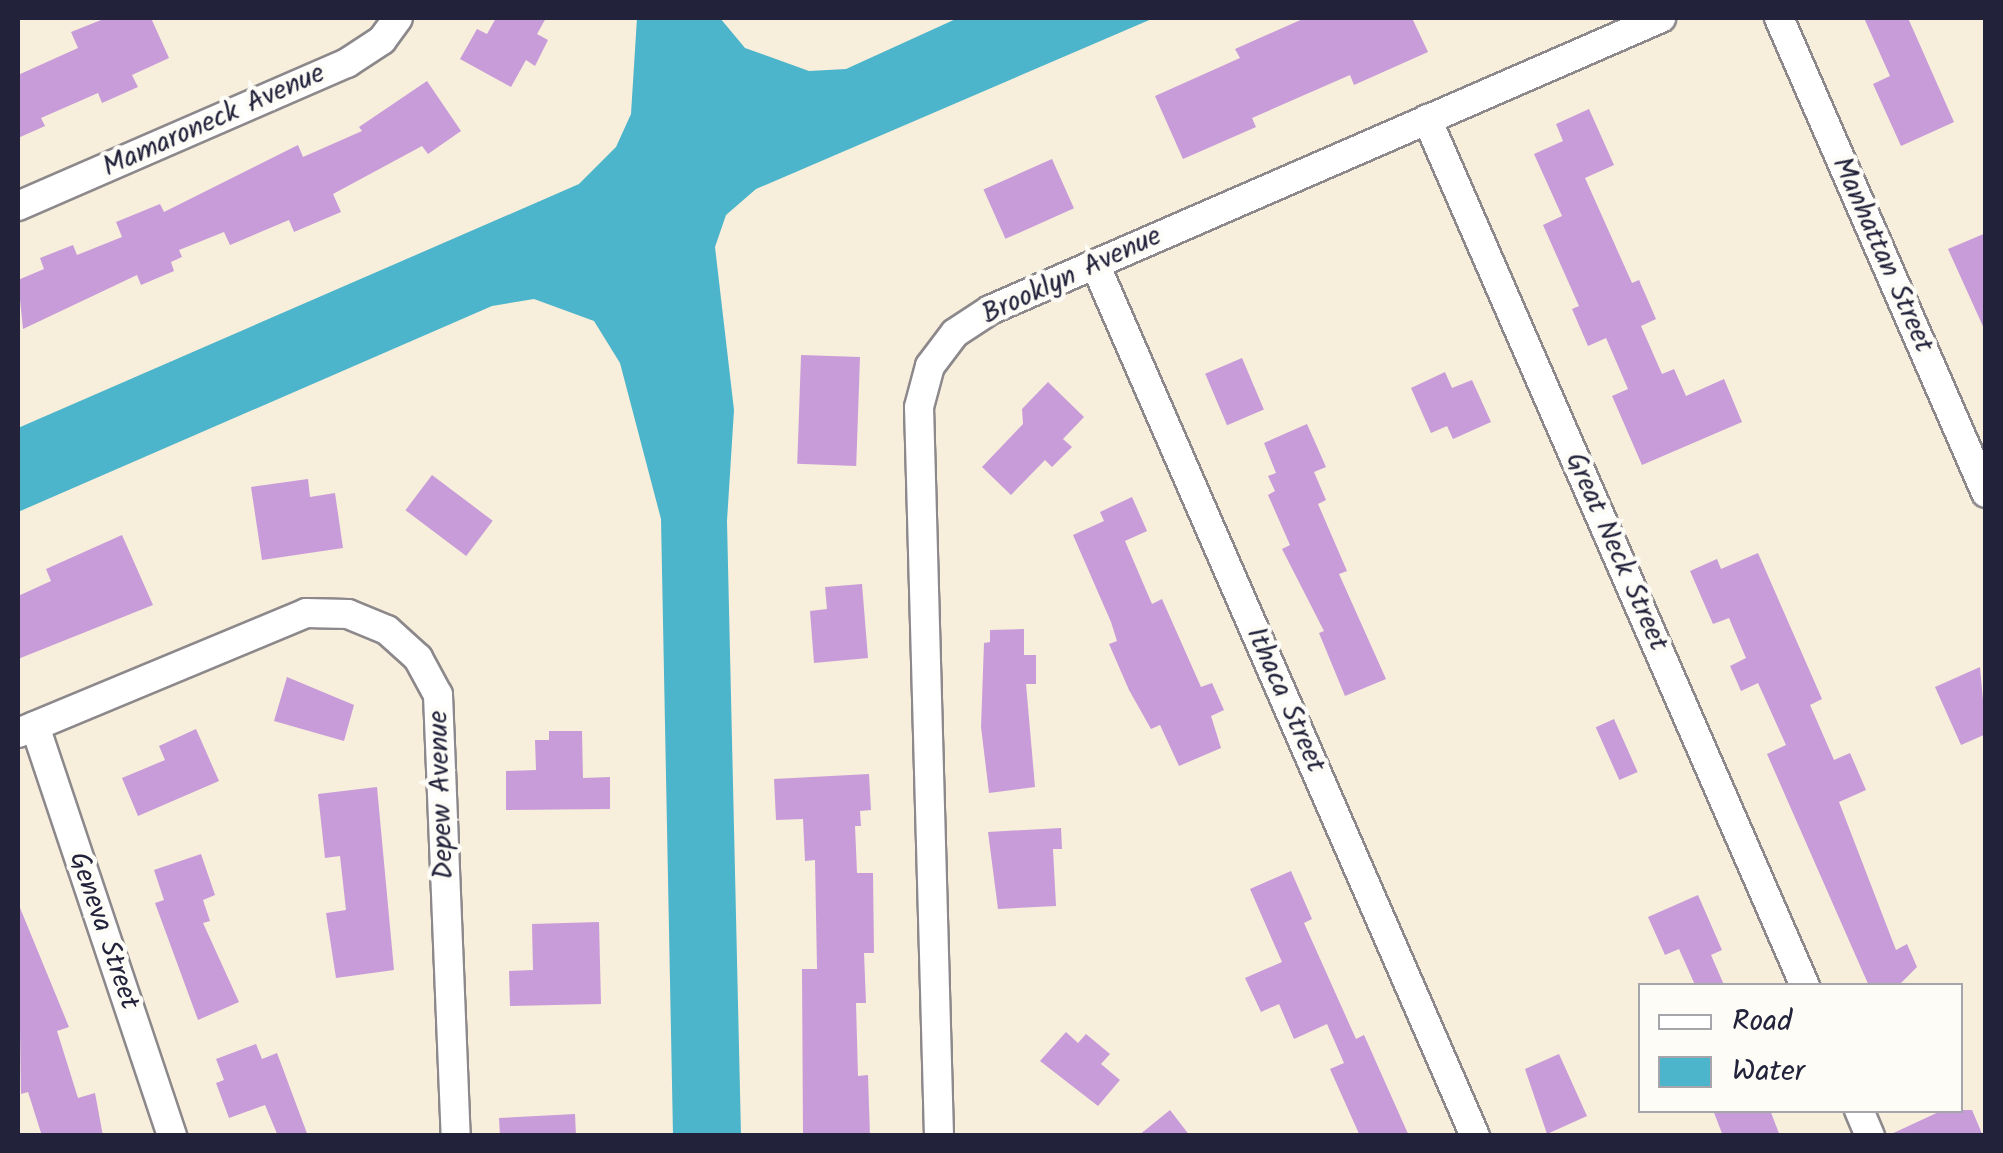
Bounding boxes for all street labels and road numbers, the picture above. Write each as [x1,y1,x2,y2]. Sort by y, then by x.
street label: Mamaroneck Avenue [98,57,330,185]
street label: Manhattan Street [1824,152,1940,358]
street label: Brooklyn Avenue [977,220,1167,332]
street label: Great Neck Street [1557,448,1675,656]
street label: Ithaca Street [1238,622,1332,778]
street label: Depew Avenue [422,710,462,880]
street label: Geneva Street [60,848,146,1014]

